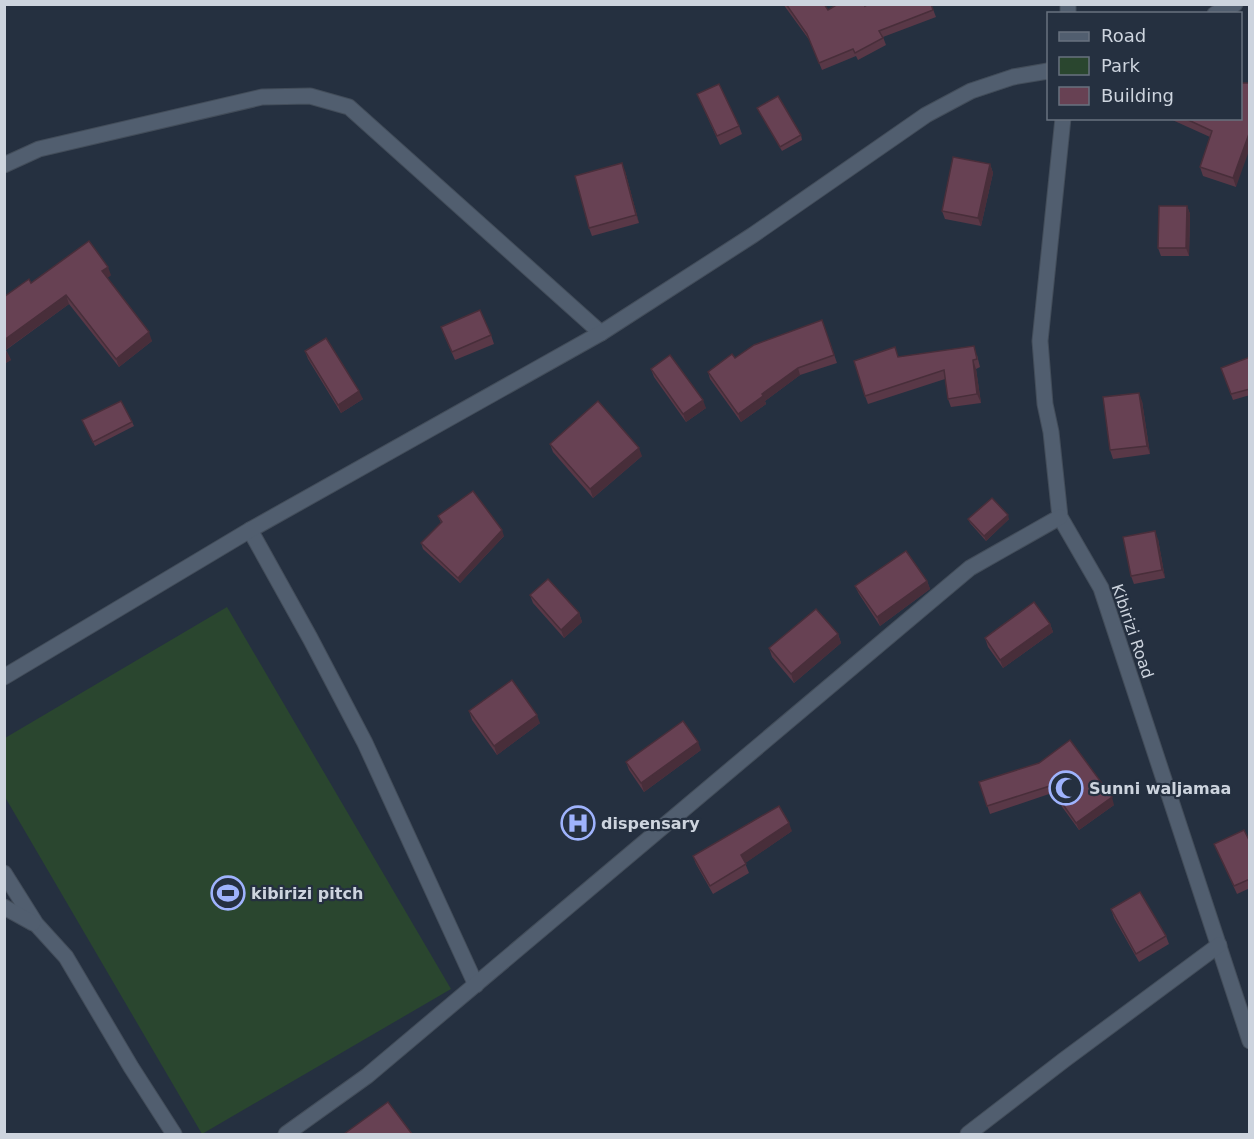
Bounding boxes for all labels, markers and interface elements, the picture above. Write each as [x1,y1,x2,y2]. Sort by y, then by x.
legend [1047,12,1242,120]
text: Road [1101,25,1146,46]
text: Park [1101,55,1140,76]
text: Building [1101,85,1174,106]
street label: Kibirizi Road [1107,581,1158,681]
mosque icon: Sunni waljamaa [1048,770,1084,806]
place label: Sunni waljamaa [1089,779,1231,798]
hospital icon: dispensary [560,805,596,841]
place label: dispensary [601,814,700,833]
sports icon: kibirizi pitch [210,875,246,911]
place label: kibirizi pitch [251,884,363,903]

